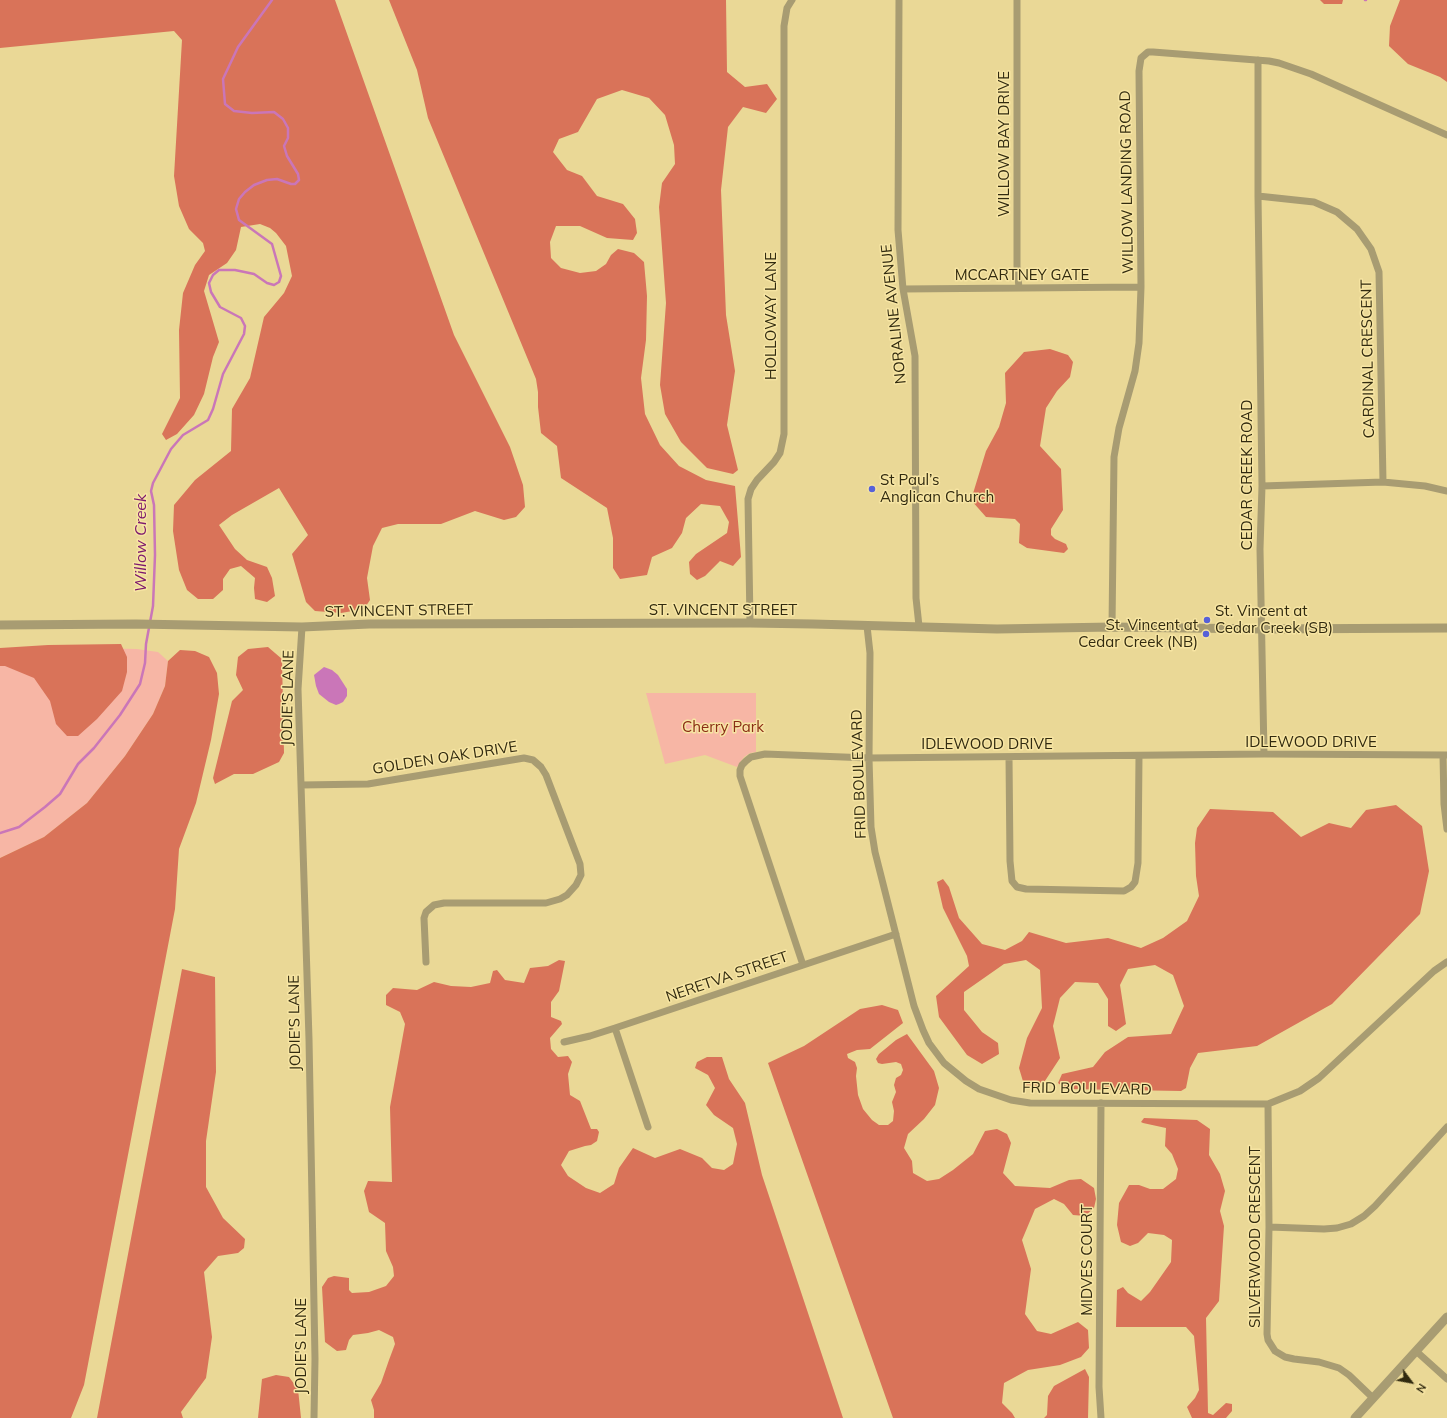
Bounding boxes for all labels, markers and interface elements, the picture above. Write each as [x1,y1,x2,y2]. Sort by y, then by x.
street label: WILLOW BAY DRIVE [995,71,1013,217]
street label: WILLOW LANDING ROAD [1116,90,1138,274]
street label: NORALINE AVENUE [878,243,910,385]
street label: HOLLOWAY LANE [762,252,780,380]
street label: MCCARTNEY GATE [955,266,1089,284]
street label: CARDINAL CRESCENT [1358,279,1378,439]
street label: CEDAR CREEK ROAD [1238,399,1256,551]
place label: St Paul’s Anglican Church [880,471,994,506]
marker: St Paul’s Anglican Church [867,484,877,494]
water label: Willow Creek [131,494,151,592]
street label: ST. VINCENT STREET [325,601,473,621]
street label: ST. VINCENT STREET [649,601,797,619]
place label: St. Vincent at Cedar Creek (SB) [1215,602,1333,637]
marker: St. Vincent at Cedar Creek (SB) [1202,615,1212,625]
place label: St. Vincent at Cedar Creek (NB) [1078,616,1198,651]
marker: St. Vincent at Cedar Creek (NB) [1201,629,1211,639]
street label: JODIE'S LANE [278,650,298,746]
street label: FRID BOULEVARD [848,709,870,839]
park label: Cherry Park [682,718,764,736]
street label: IDLEWOOD DRIVE [1245,733,1377,751]
street label: IDLEWOOD DRIVE [921,735,1053,753]
street label: GOLDEN OAK DRIVE [371,738,519,778]
street label: NERETVA STREET [664,948,790,1006]
street label: JODIE'S LANE [285,975,305,1071]
street label: FRID BOULEVARD [1022,1079,1152,1099]
street label: SILVERWOOD CRESCENT [1246,1146,1264,1328]
street label: MIDVES COURT [1078,1204,1096,1316]
street label: JODIE'S LANE [292,1298,310,1394]
north arrow [1391,1362,1431,1402]
text: N [1413,1381,1429,1396]

